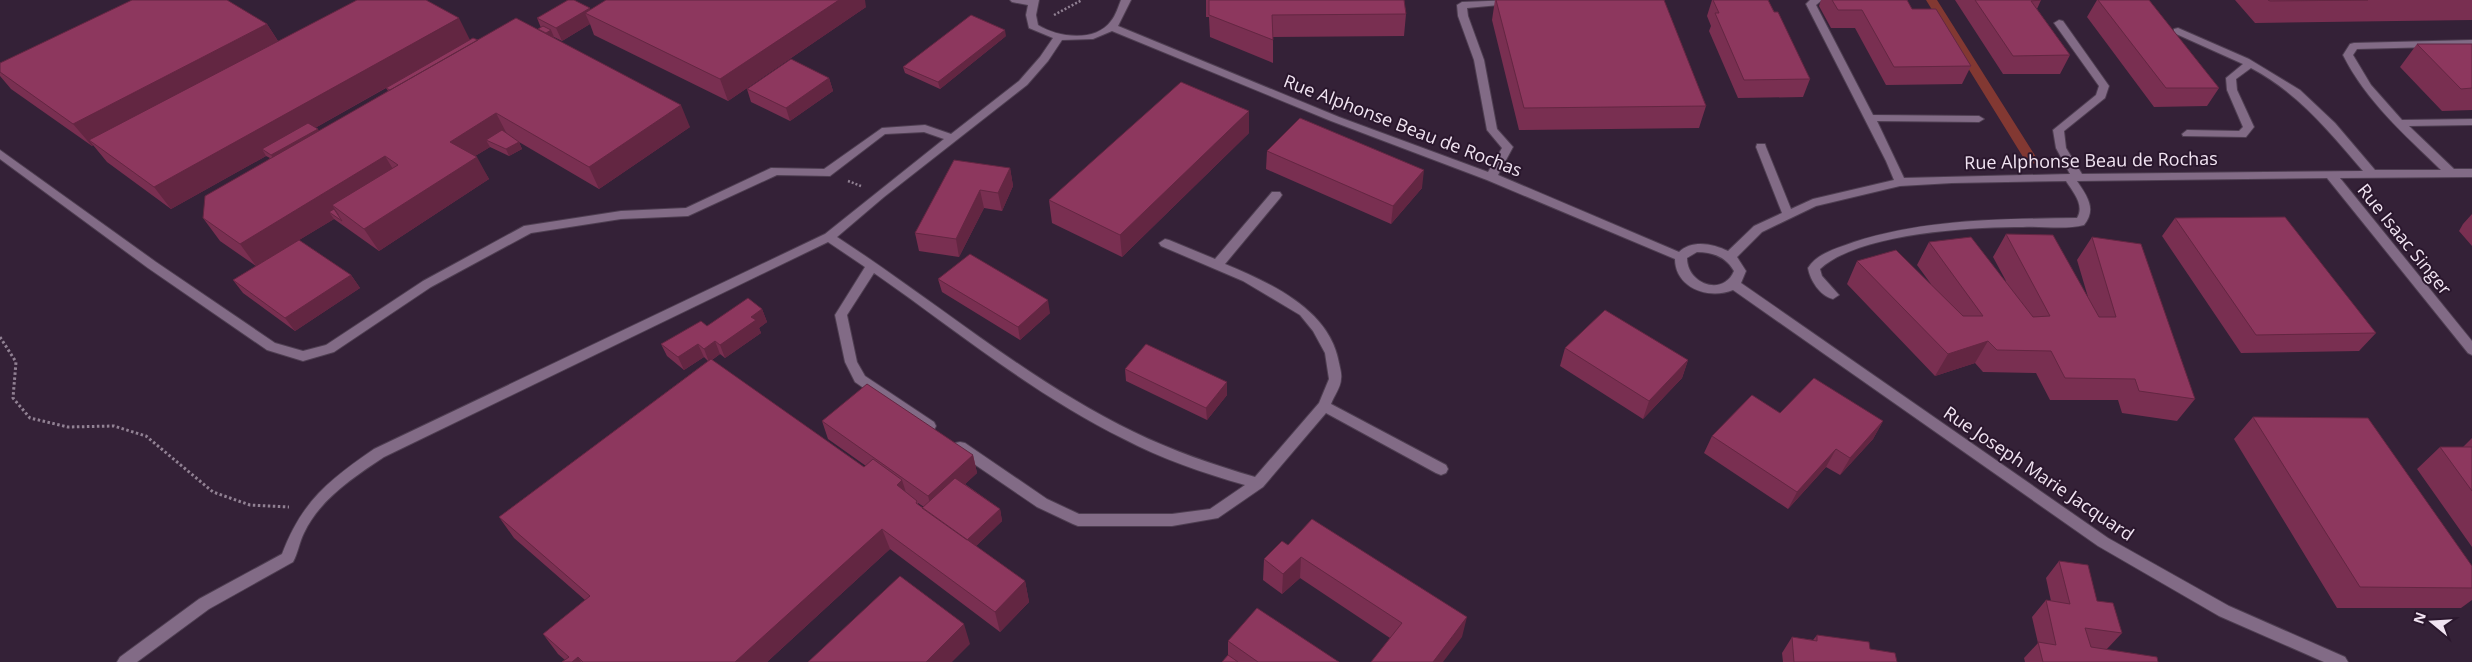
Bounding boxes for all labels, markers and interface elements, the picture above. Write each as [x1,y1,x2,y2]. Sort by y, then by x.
street label: Rue Alphonse Beau de Rochas [1280,68,1526,182]
street label: Rue Alphonse Beau de Rochas [1964,146,2218,174]
street label: Rue Isaac Singer [2353,178,2458,300]
street label: Rue Joseph Marie Jacquard [1939,400,2139,546]
north arrow [2407,597,2457,647]
text: N [2408,609,2430,626]

